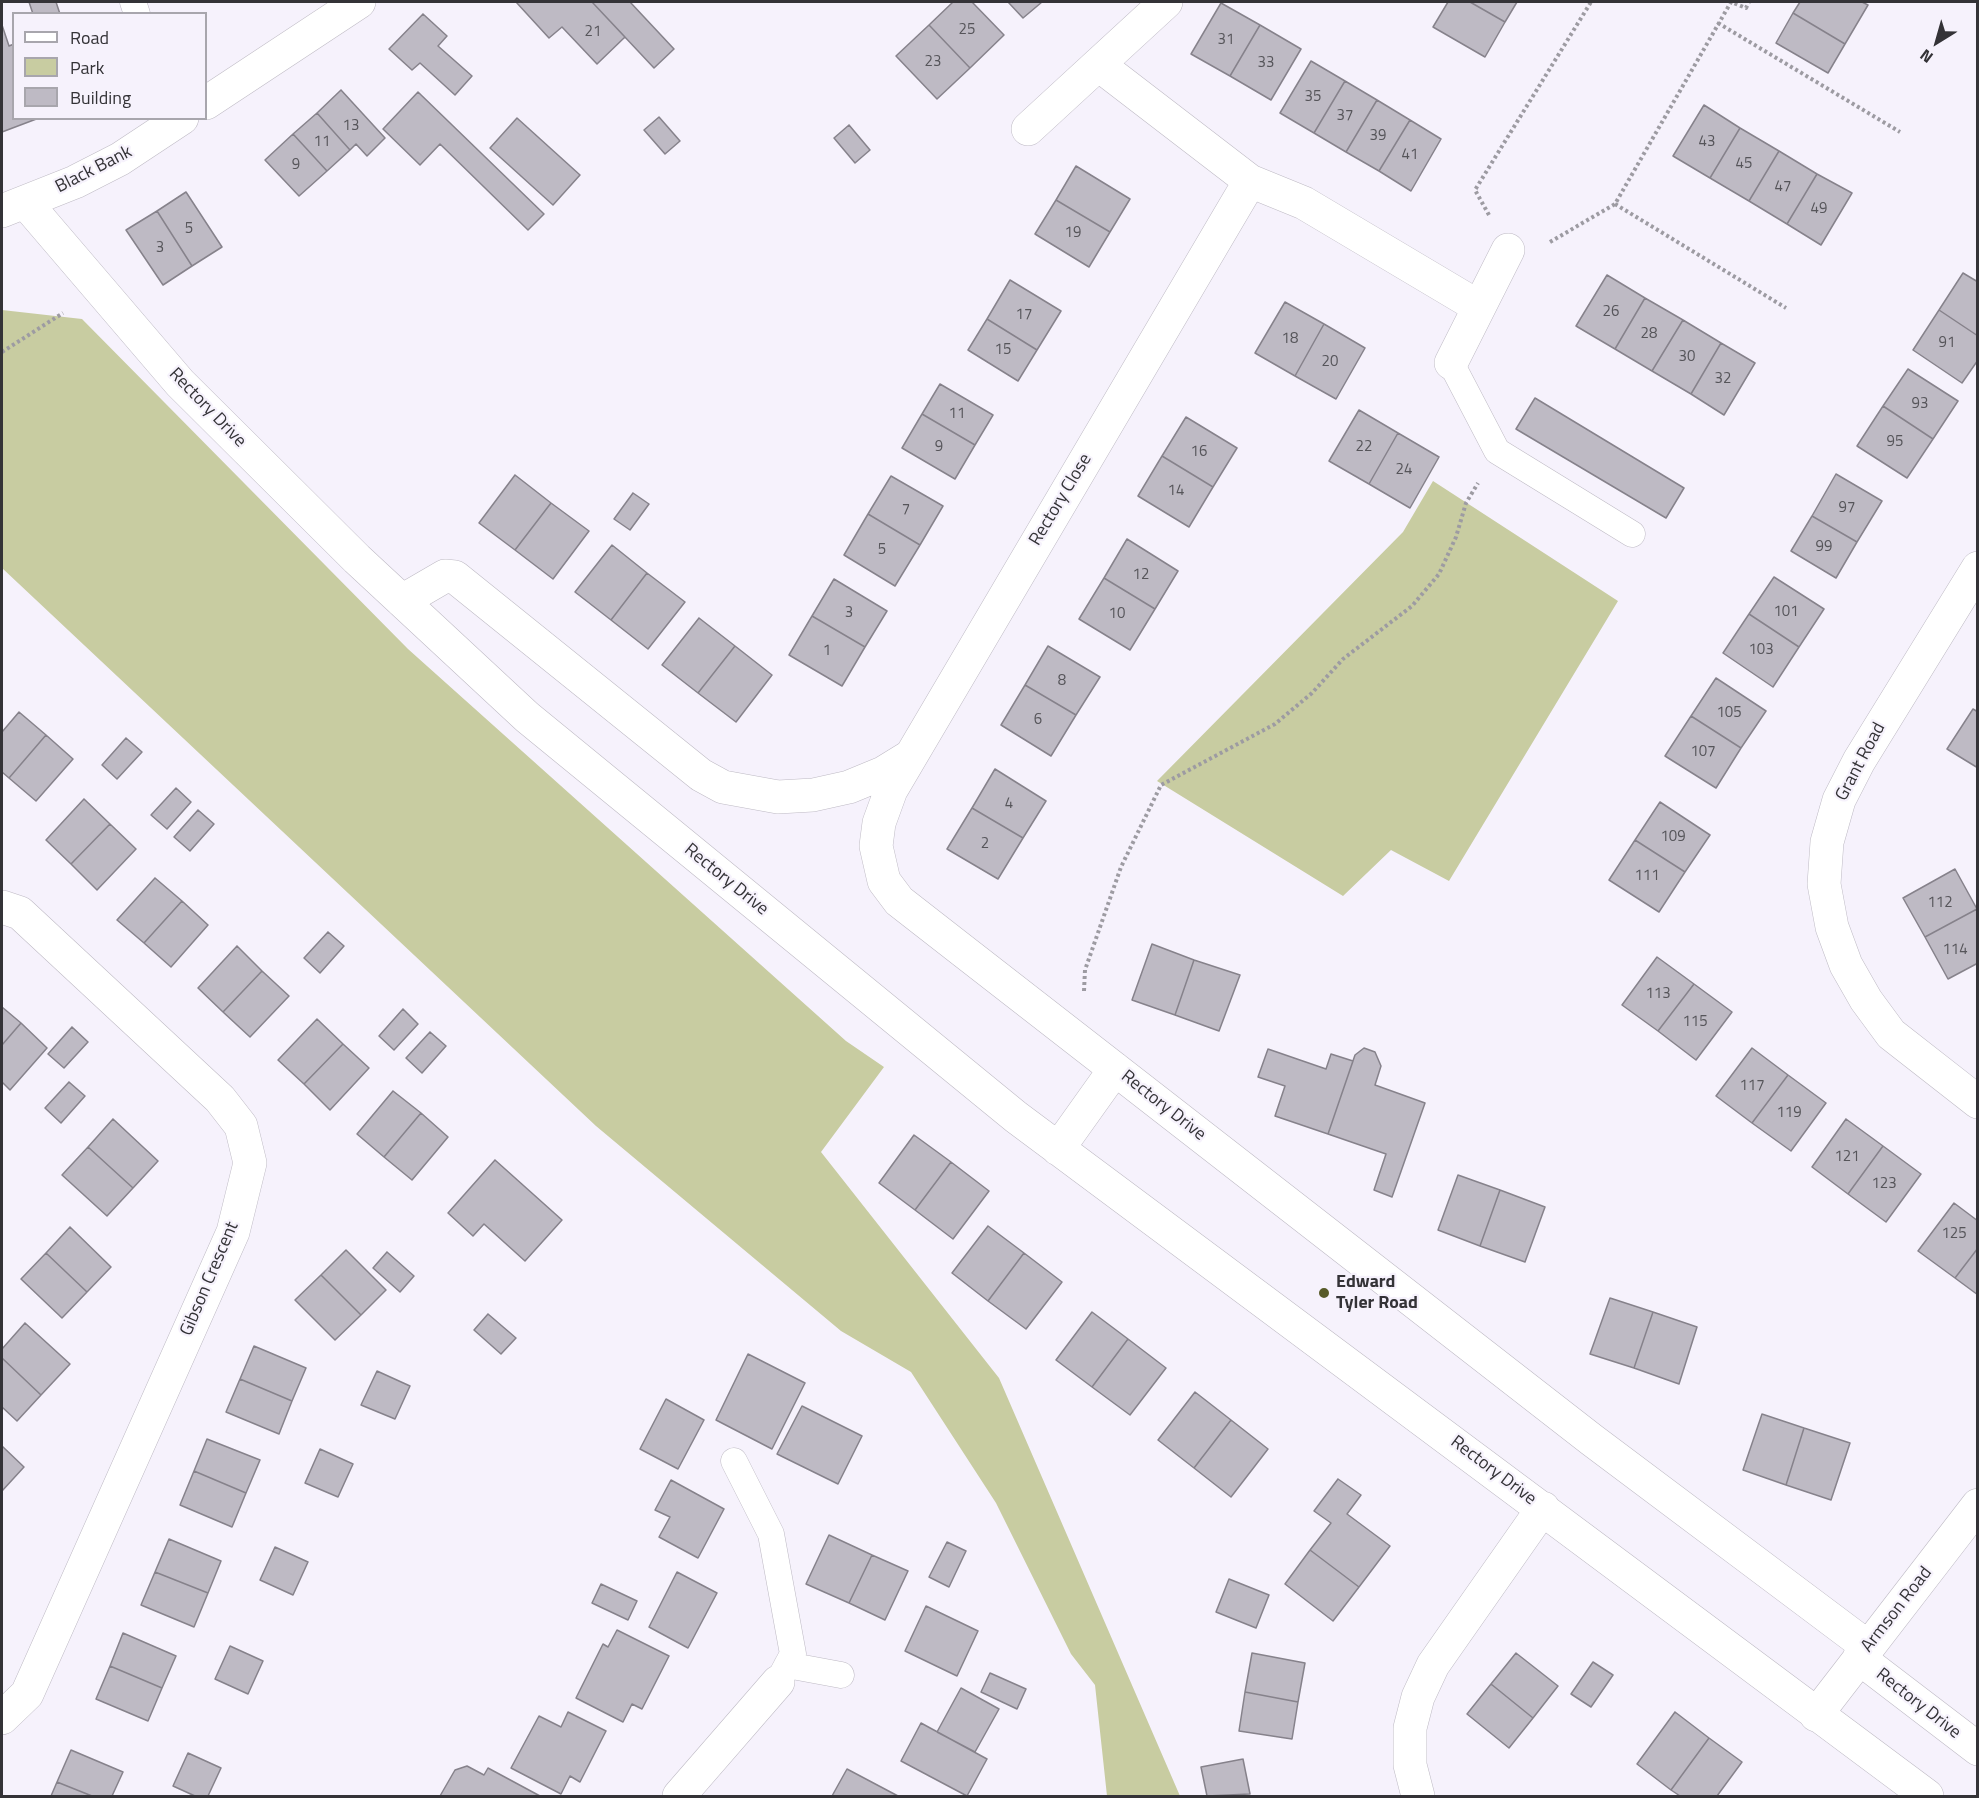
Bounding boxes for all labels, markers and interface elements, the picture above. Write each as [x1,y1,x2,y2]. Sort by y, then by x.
legend [12,12,207,120]
north arrow [1907,12,1967,72]
house number: 25 [959,21,975,39]
house number: 21 [585,23,601,41]
text: Road [70,24,109,51]
house number: 31 [1218,31,1234,49]
text: N [1915,43,1938,69]
house number: 23 [925,53,941,71]
text: Park [70,54,104,81]
house number: 33 [1258,54,1274,72]
text: Building [70,84,131,111]
house number: 35 [1305,88,1321,106]
house number: 37 [1337,107,1353,125]
house number: 13 [343,117,359,135]
house number: 39 [1370,127,1386,145]
house number: 11 [314,133,330,151]
house number: 43 [1699,133,1715,151]
street label: Black Bank [52,142,136,198]
house number: 41 [1402,146,1418,164]
house number: 45 [1736,155,1752,173]
house number: 9 [292,156,300,174]
house number: 47 [1775,178,1791,196]
house number: 49 [1811,200,1827,218]
house number: 5 [185,220,193,238]
house number: 19 [1065,224,1081,242]
house number: 3 [156,239,164,257]
house number: 26 [1603,303,1619,321]
house number: 17 [1016,306,1032,324]
house number: 28 [1641,325,1657,343]
house number: 18 [1282,330,1298,348]
house number: 91 [1939,334,1955,352]
house number: 15 [995,341,1011,359]
house number: 30 [1679,348,1695,366]
house number: 20 [1322,353,1338,371]
street label: Rectory Drive [164,364,250,452]
house number: 32 [1715,370,1731,388]
house number: 93 [1912,395,1928,413]
house number: 11 [949,405,965,423]
house number: 95 [1887,433,1903,451]
house number: 9 [935,438,943,456]
house number: 22 [1356,438,1372,456]
house number: 16 [1191,443,1207,461]
street label: Rectory Close [1025,450,1097,550]
house number: 24 [1396,461,1412,479]
house number: 14 [1168,482,1184,500]
house number: 97 [1839,499,1855,517]
house number: 7 [902,501,910,519]
house number: 99 [1816,538,1832,556]
house number: 5 [878,541,886,559]
house number: 12 [1133,566,1149,584]
house number: 101 [1773,603,1799,621]
house number: 3 [845,604,853,622]
house number: 10 [1109,605,1125,623]
house number: 103 [1748,641,1774,659]
house number: 1 [823,642,831,660]
house number: 8 [1058,672,1066,690]
house number: 105 [1716,704,1742,722]
house number: 6 [1034,711,1042,729]
street label: Grant Road [1831,719,1891,805]
house number: 107 [1690,743,1716,761]
house number: 4 [1005,795,1013,813]
house number: 109 [1660,828,1686,846]
house number: 2 [981,835,989,853]
street label: Rectory Drive [680,840,772,920]
house number: 111 [1634,867,1660,885]
house number: 112 [1927,894,1953,912]
house number: 114 [1942,941,1968,959]
house number: 113 [1645,985,1671,1003]
house number: 115 [1682,1013,1708,1031]
street label: Rectory Drive [1116,1066,1210,1146]
house number: 117 [1739,1077,1765,1095]
house number: 119 [1776,1104,1802,1122]
house number: 121 [1834,1148,1860,1166]
house number: 123 [1871,1175,1897,1193]
street label: Gibson Crescent [176,1219,244,1339]
house number: 125 [1941,1225,1967,1243]
place label: Edward Tyler Road [1336,1272,1418,1314]
marker: Edward Tyler Road [1317,1286,1331,1300]
street label: Rectory Drive [1446,1432,1540,1510]
street label: Armson Road [1857,1563,1937,1657]
street label: Rectory Drive [1871,1664,1965,1744]

